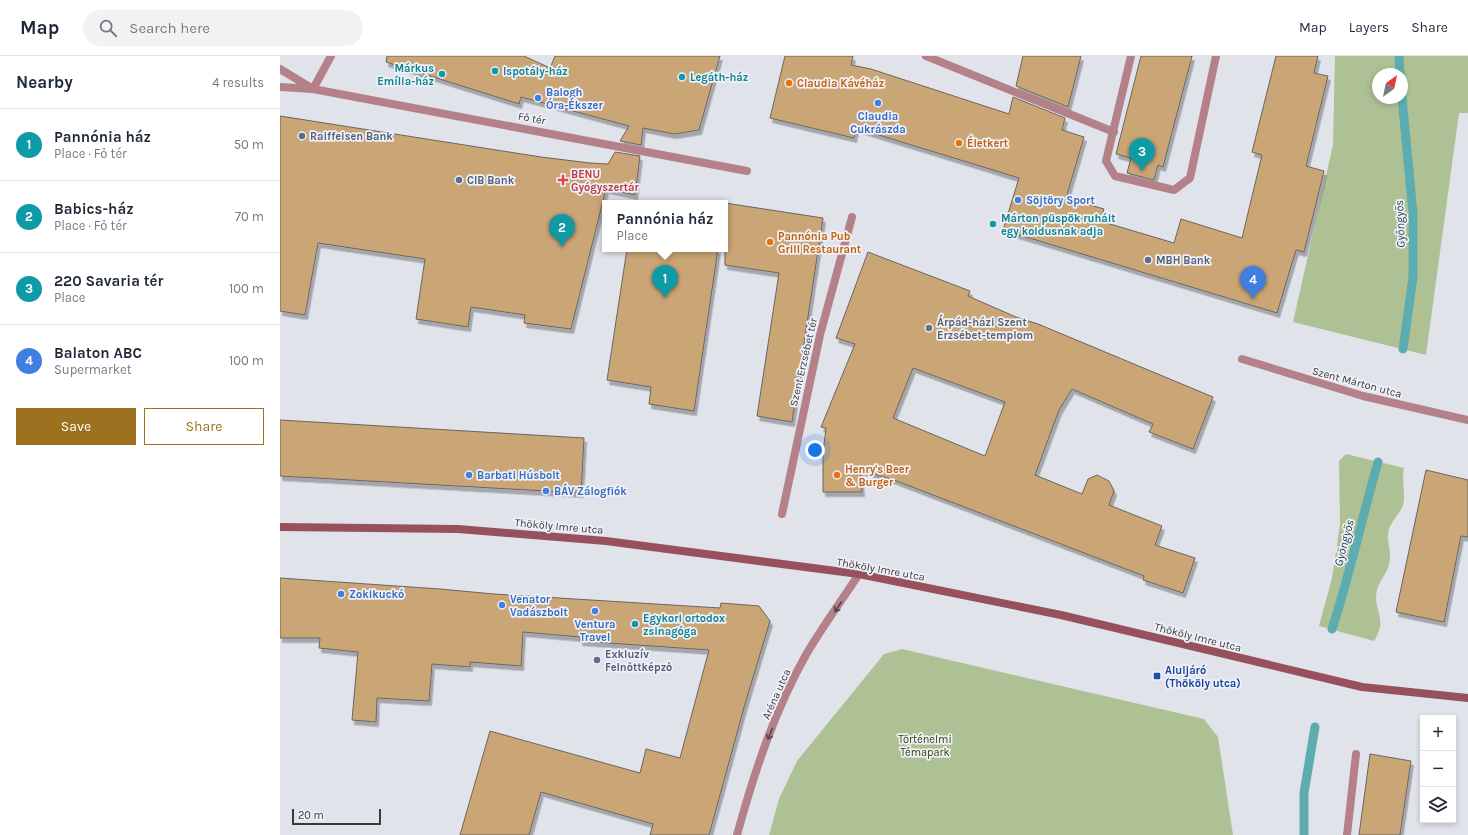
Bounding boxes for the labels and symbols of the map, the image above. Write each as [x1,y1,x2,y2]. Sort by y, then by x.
place label: Márkus Emília-ház [377,62,434,88]
place label: Ispotály-ház [503,65,568,78]
marker: Ispotály-ház [490,66,500,76]
north arrow [1372,68,1408,104]
marker: Márkus Emília-ház [437,69,447,79]
place label: Legáth-ház [690,71,748,84]
marker: Legáth-ház [677,72,687,82]
place label: Claudia Kávéház [797,77,884,90]
marker: Claudia Kávéház [784,78,794,88]
place label: Balogh Óra-Ékszer [546,86,603,112]
marker: Balogh Óra-Ékszer [533,93,543,103]
marker: Claudia Cukrászda [873,98,883,108]
street label: Fő tér [517,110,547,127]
place label: Claudia Cukrászda [850,110,906,136]
place label: Raiffeisen Bank [310,130,393,143]
marker: Raiffeisen Bank [297,131,307,141]
place label: Életkert [967,135,1009,150]
marker: Életkert [954,138,964,148]
pin: 3 [1129,138,1155,171]
place label: BENU Gyógyszertár [571,168,639,194]
place label: CIB Bank [467,174,515,187]
marker: CIB Bank [454,175,464,185]
marker: BENU Gyógyszertár [558,175,568,185]
place label: Söjtöry Sport [1026,194,1095,207]
marker: Söjtöry Sport [1013,195,1023,205]
water label: Gyöngyös [1392,200,1408,248]
place label: Márton püspök ruháit egy koldusnak adja [1001,212,1116,238]
pin: 2 [549,214,575,247]
marker: Márton püspök ruháit egy koldusnak adja [988,219,998,229]
place label: Pannónia Pub Grill Restaurant [778,230,862,256]
marker: Pannónia Pub Grill Restaurant [765,237,775,247]
place label: MBH Bank [1156,254,1211,267]
marker: MBH Bank [1143,255,1153,265]
pin: 1 [652,265,678,298]
pin: 4 [1240,266,1266,299]
place label: Árpád-házi Szent Erzsébet-templom [937,314,1033,342]
street label: Szent Erzsébet tér [787,317,820,408]
marker: Árpád-házi Szent Erzsébet-templom [924,323,934,333]
street label: Szent Márton utca [1311,364,1403,401]
your location [805,440,825,460]
place label: Henry's Beer & Burger [845,463,910,489]
place label: Barbati Húsbolt [477,469,561,482]
marker: Barbati Húsbolt [464,470,474,480]
marker: Henry's Beer & Burger [832,470,842,480]
place label: BÁV Zálogfiók [554,483,627,498]
marker: BÁV Zálogfiók [541,486,551,496]
street label: Thököly Imre utca [514,516,604,537]
water label: Gyöngyös [1331,518,1357,568]
street label: Thököly Imre utca [836,555,926,584]
place label: Zokikuckó [349,588,404,601]
marker: Zokikuckó [336,589,346,599]
place label: Venator Vadászbolt [510,593,568,619]
marker: Venator Vadászbolt [497,600,507,610]
one-way arrow [833,601,841,613]
marker: Ventura Travel [590,606,600,616]
place label: Egykori ortodox zsinagóga [643,612,725,638]
place label: Ventura Travel [575,618,615,644]
marker: Egykori ortodox zsinagóga [630,619,640,629]
street label: Thököly Imre utca [1153,620,1243,655]
place label: Exkluzív Felnőttképző [605,648,672,674]
marker: Exkluzív Felnőttképző [592,655,602,665]
place label: Aluljáró (Thököly utca) [1165,664,1241,690]
street label: Aréna utca [760,667,793,721]
marker: Aluljáró (Thököly utca) [1152,671,1162,681]
one-way arrow [766,727,774,739]
park label: Történelmi Témapark [898,733,952,759]
scale bar [292,807,381,826]

